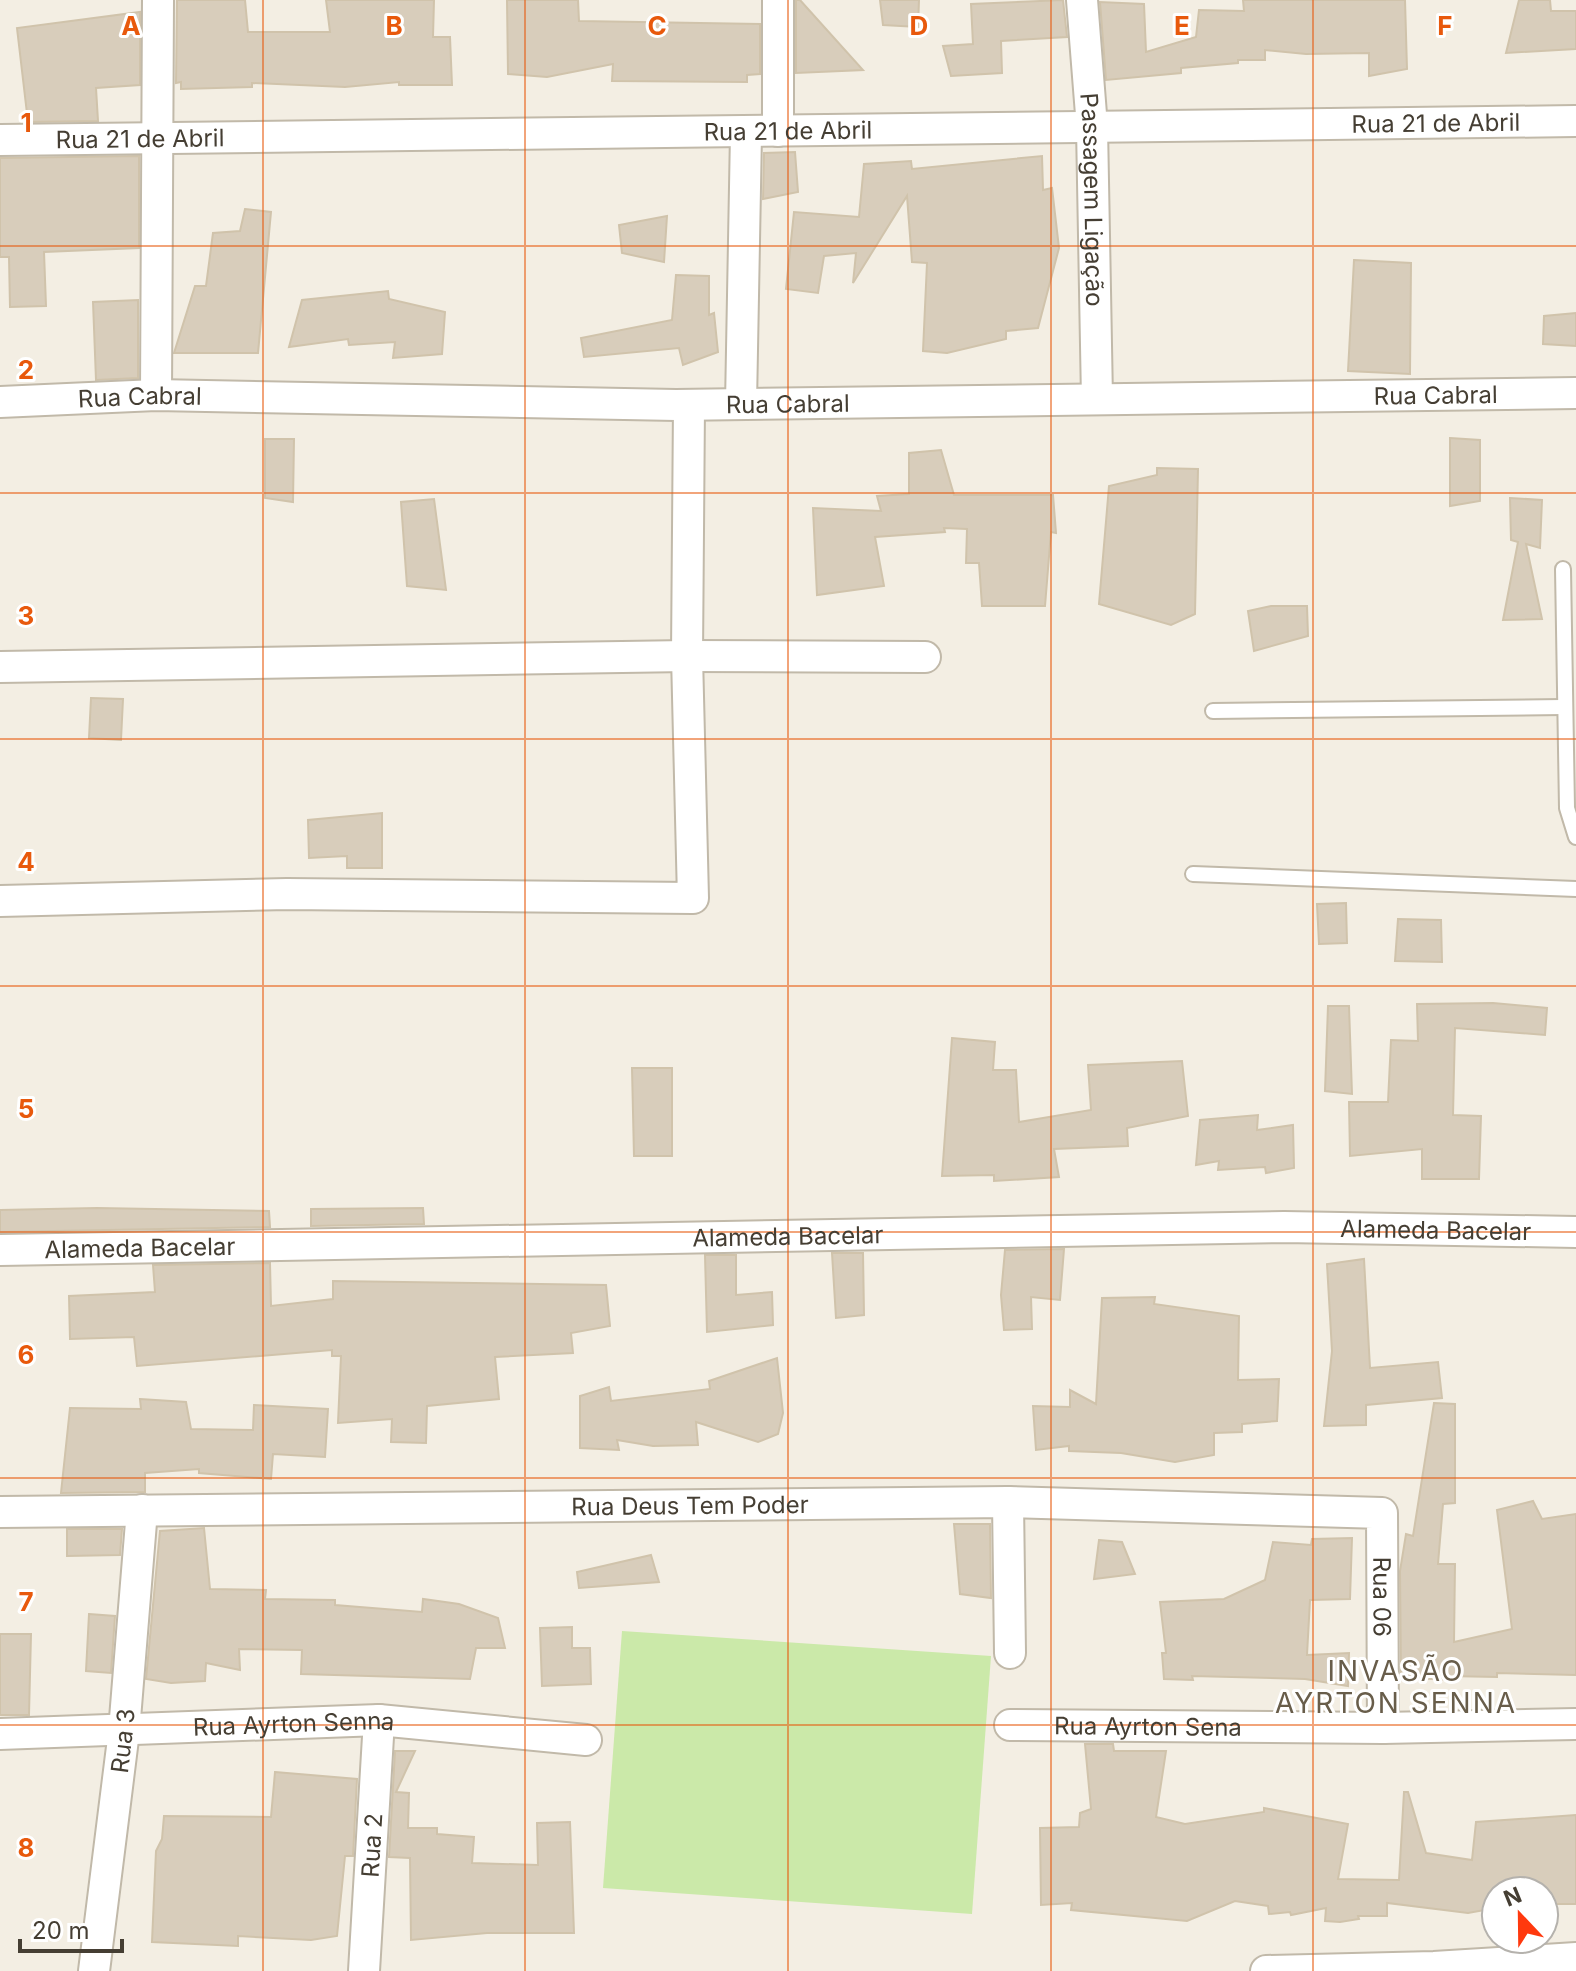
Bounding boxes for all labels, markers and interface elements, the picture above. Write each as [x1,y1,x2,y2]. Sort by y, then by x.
text: A [121,10,141,41]
text: B [385,10,403,41]
text: C [647,10,667,41]
text: D [910,10,928,41]
text: E [1174,10,1190,41]
text: F [1437,10,1453,41]
street label: Passagem Ligação [1075,92,1110,307]
text: 1 [20,107,32,138]
street label: Rua 21 de Abril [1351,107,1520,138]
street label: Rua 21 de Abril [703,115,873,146]
street label: Rua 21 de Abril [55,123,225,154]
text: 2 [18,354,34,385]
street label: Rua Cabral [77,380,202,413]
street label: Rua Cabral [1374,380,1498,410]
street label: Rua Cabral [726,388,850,419]
text: 3 [18,600,34,631]
text: 4 [17,846,35,877]
text: 5 [18,1093,34,1124]
street label: Alameda Bacelar [1340,1213,1532,1246]
street label: Alameda Bacelar [692,1220,884,1252]
street label: Alameda Bacelar [44,1231,236,1264]
text: 6 [18,1339,34,1370]
street label: Rua Deus Tem Poder [571,1489,809,1521]
street label: Rua 06 [1368,1557,1397,1637]
text: 7 [18,1586,34,1617]
district label: INVASÃO AYRTON SENNA [1275,1654,1517,1720]
street label: Rua Ayrton Senna [192,1705,396,1741]
street label: Rua 3 [104,1707,140,1775]
street label: Rua Ayrton Sena [1054,1711,1242,1741]
street label: Rua 2 [355,1812,388,1878]
text: 8 [18,1832,34,1863]
north arrow [1480,1875,1560,1955]
text: N [1500,1881,1525,1912]
scale bar [20,1903,122,1953]
text: 20 m [32,1916,90,1945]

